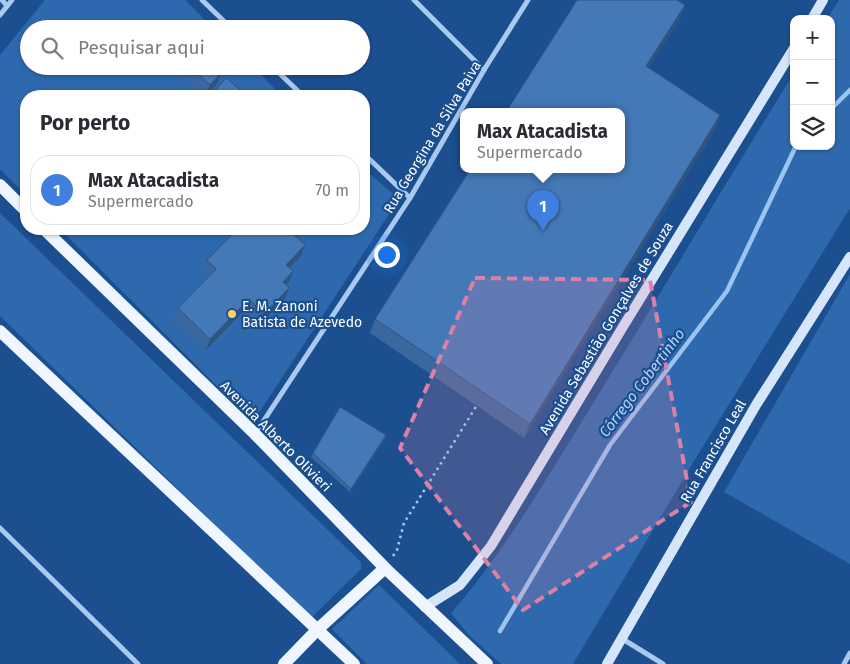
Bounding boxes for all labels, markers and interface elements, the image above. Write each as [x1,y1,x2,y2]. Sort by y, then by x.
map controls [790,15,835,150]
button: + [790,15,835,60]
search box [20,20,370,75]
icon: search [38,34,66,62]
text: Pesquisar aqui [78,36,205,59]
street label: Rua Georgina da Silva Paiva [380,58,485,217]
button: − [790,60,835,105]
button: layers [790,105,835,150]
popup [460,108,625,173]
text: Por perto [40,110,130,136]
text: Max Atacadista [477,120,608,143]
text: Supermercado [477,143,583,162]
text: Max Atacadista [88,169,219,192]
text: 1 [53,181,61,200]
text: 70 m [315,181,349,200]
pin: 1 [527,190,559,231]
text: Supermercado [88,192,194,211]
street label: Avenida Sebastião Gonçalves de Souza [536,219,677,438]
your location [374,242,400,268]
place label: E. M. Zanoni Batista de Azevedo [242,298,362,331]
marker: E. M. Zanoni Batista de Azevedo [226,308,238,320]
water label: Córrego Cobertinho [595,325,689,441]
street label: Avenida Alberto Olivieri [217,377,335,495]
street label: Rua Francisco Leal [677,397,750,506]

